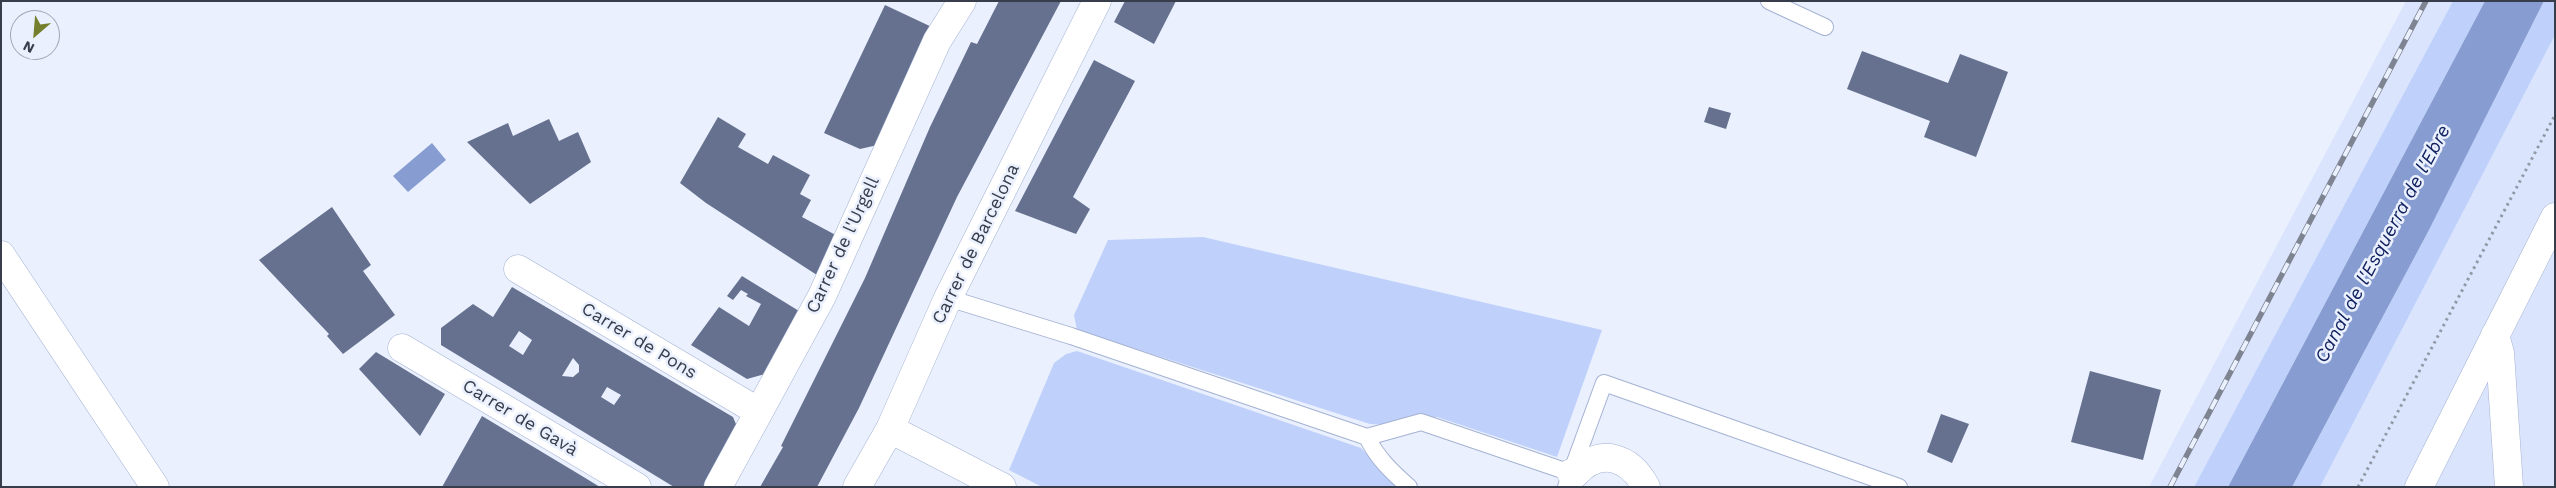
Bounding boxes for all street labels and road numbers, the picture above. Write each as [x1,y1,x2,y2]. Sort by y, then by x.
street label: Carrer de Barcelona [928,160,1024,328]
street label: Carrer de l'Urgell [802,173,884,317]
street label: Carrer de Pons [577,298,701,384]
street label: Carrer de Gavà [458,375,582,461]

